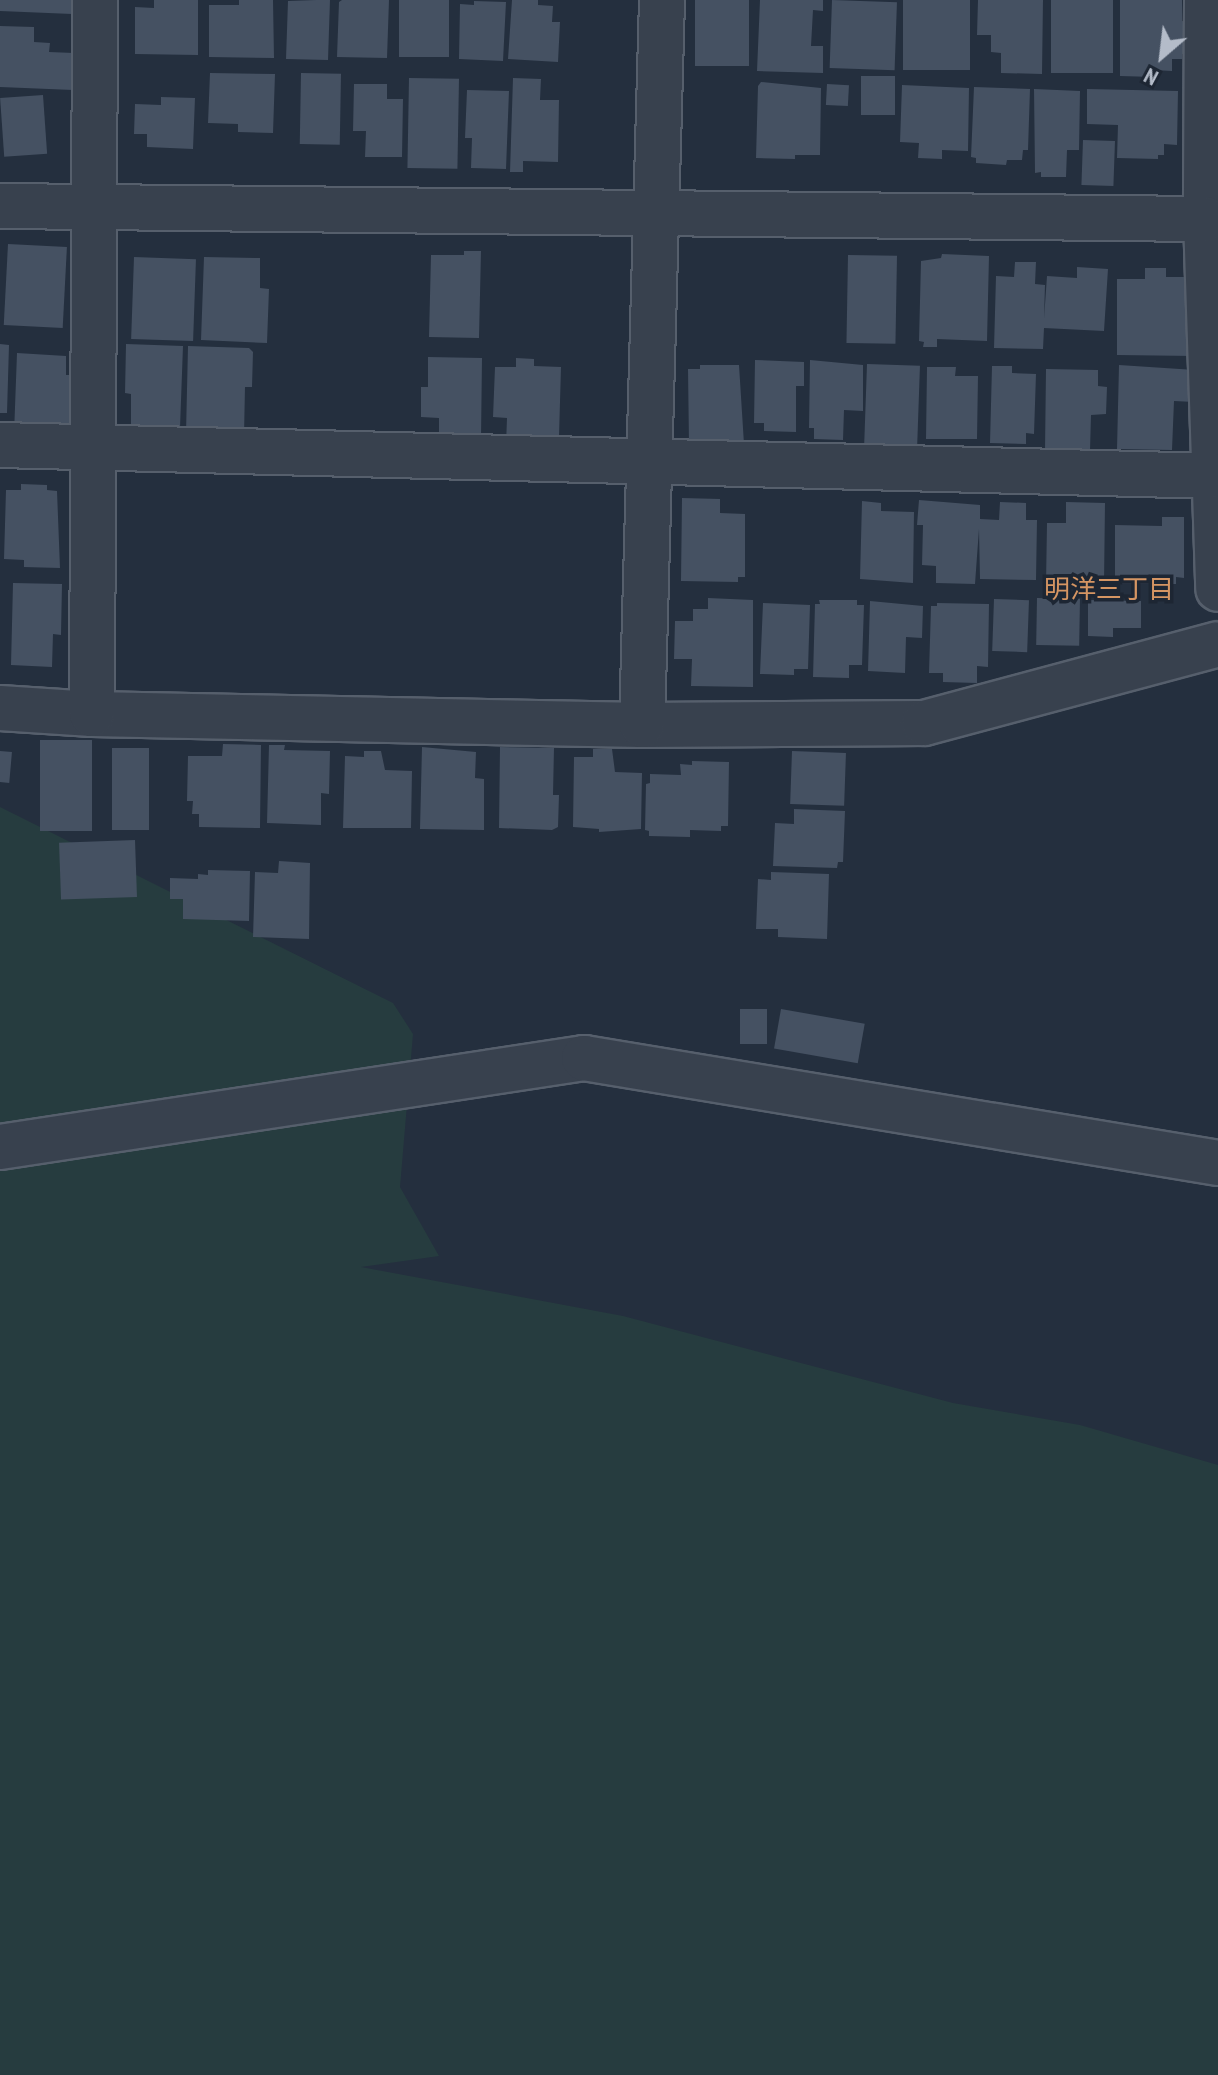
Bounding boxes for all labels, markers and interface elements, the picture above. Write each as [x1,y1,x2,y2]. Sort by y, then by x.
north arrow [1122,16,1202,96]
text: N [1139,62,1163,92]
district label: 明洋三丁目 [1044,573,1174,605]

